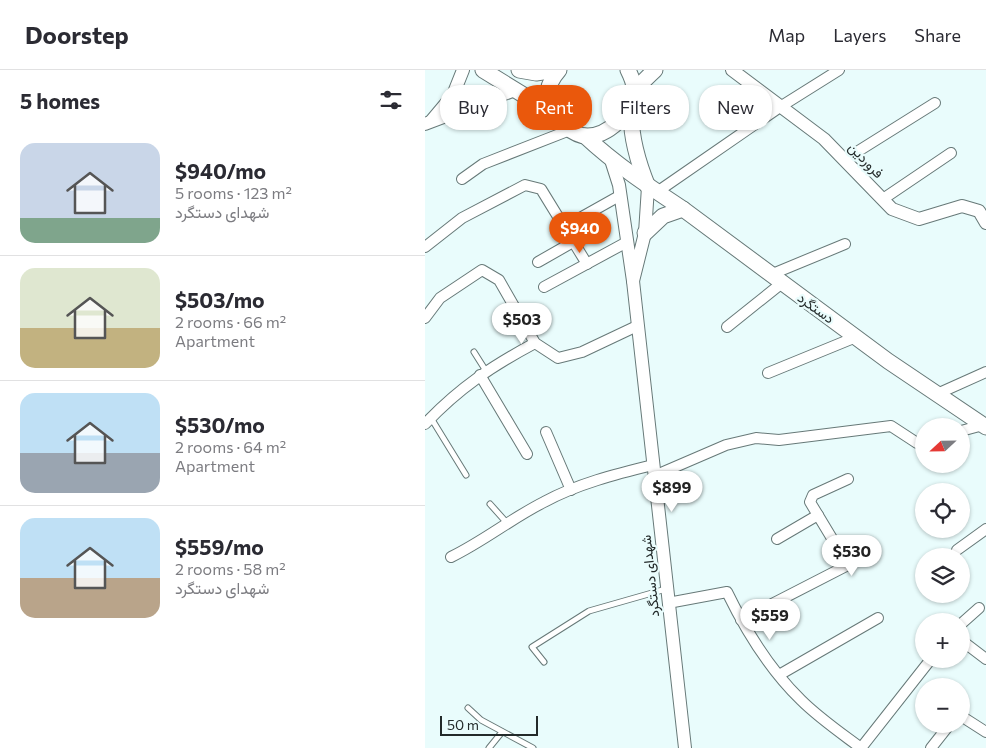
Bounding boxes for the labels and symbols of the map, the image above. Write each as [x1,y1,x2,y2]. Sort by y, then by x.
street label: فروردین [845,138,887,182]
pin: $940 [550,212,610,254]
street label: دستگرد [794,289,838,328]
pin: $503 [492,302,552,345]
north arrow [915,418,970,472]
pin: $899 [642,470,702,513]
street label: شهدای دستگرد [637,534,663,618]
pin: $530 [822,534,882,577]
pin: $559 [740,598,800,641]
scale bar [440,713,537,736]

